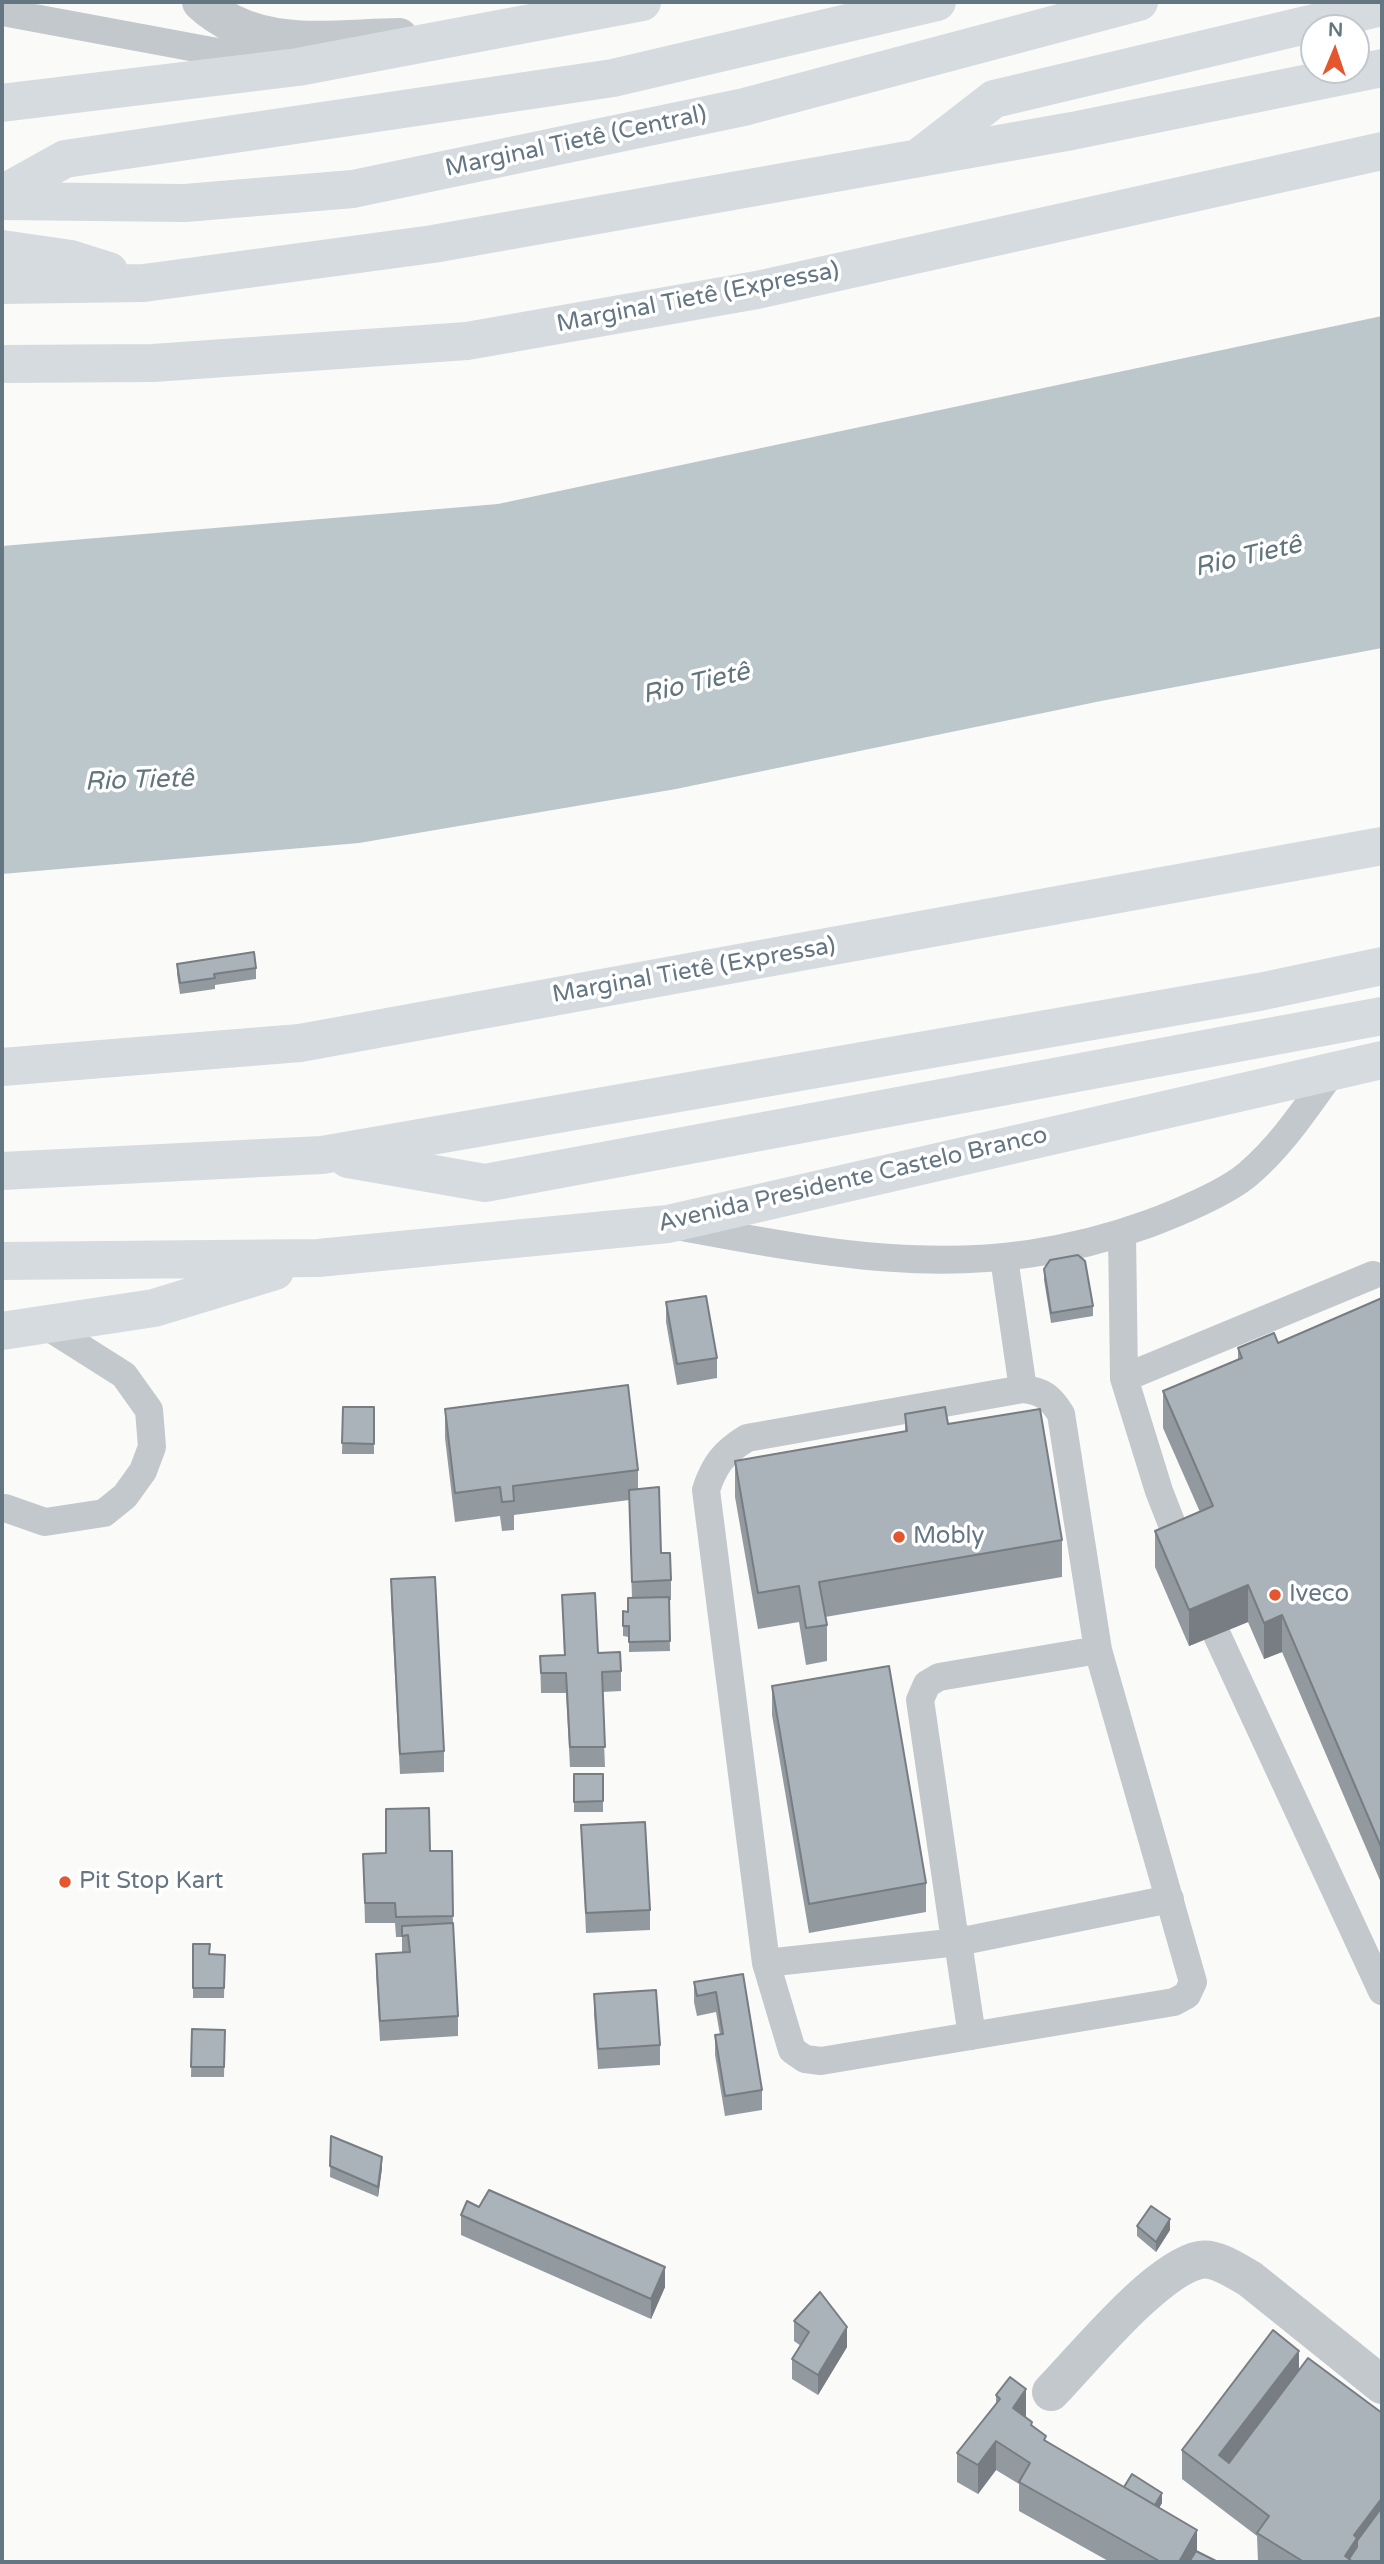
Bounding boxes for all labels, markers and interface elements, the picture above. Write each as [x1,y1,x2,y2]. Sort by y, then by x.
north arrow [1300,14,1370,84]
text: N [1328,19,1344,41]
street label: Marginal Tietê (Central) [443,100,709,184]
street label: Marginal Tietê (Expressa) [554,256,842,340]
water label: Rio Tietê [1191,530,1305,584]
water label: Rio Tietê [639,657,753,711]
water label: Rio Tietê [84,764,194,798]
street label: Marginal Tietê (Expressa) [550,932,838,1010]
street label: Avenida Presidente Castelo Branco [656,1121,1050,1239]
place label: Mobly [913,1523,984,1551]
marker: Mobly [891,1529,907,1545]
place label: Iveco [1289,1581,1349,1609]
marker: Iveco [1267,1587,1283,1603]
place label: Pit Stop Kart [79,1868,223,1896]
marker: Pit Stop Kart [57,1874,73,1890]

